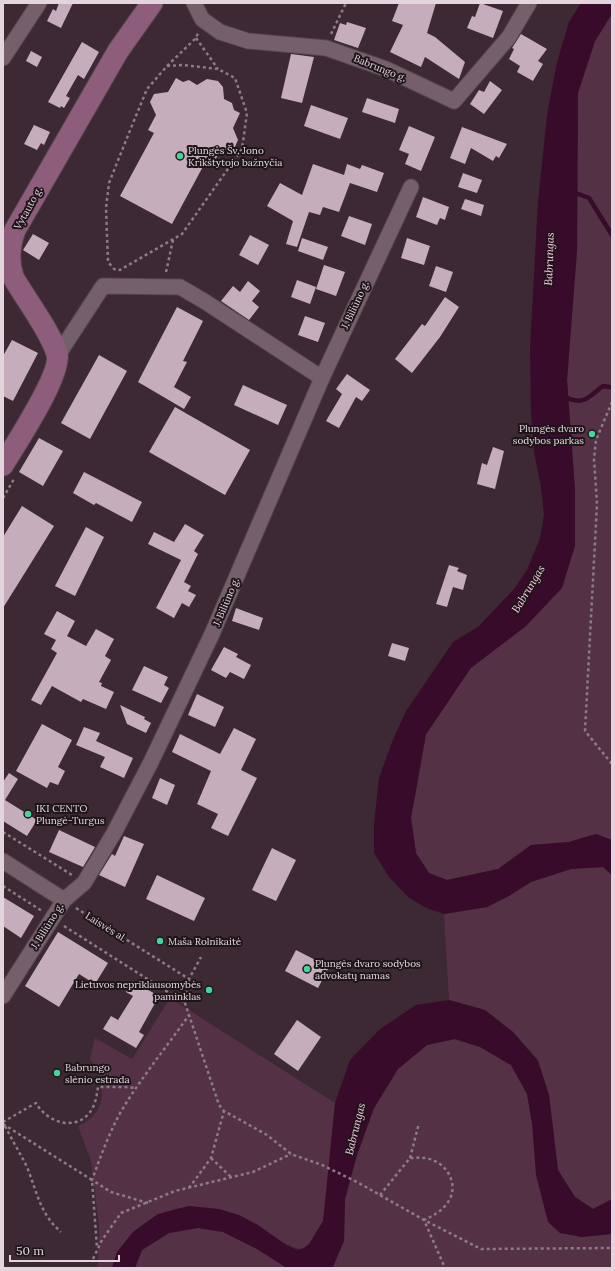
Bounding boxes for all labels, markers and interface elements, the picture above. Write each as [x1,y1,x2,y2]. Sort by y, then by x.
street label: Babrungo g. [352,52,408,84]
place label: Plungės Šv. Jono Krikštytojo bažnyčia [188,144,283,169]
marker: Plungės Šv. Jono Krikštytojo bažnyčia [175,151,185,161]
street label: Vytauto g. [10,184,45,233]
water label: Babrungas [541,232,557,286]
street label: J. Biliūno g. [338,279,372,332]
place label: Plungės dvaro sodybos parkas [513,422,584,447]
marker: Plungės dvaro sodybos parkas [587,429,597,439]
water label: Babrungas [508,562,548,615]
street label: J. Biliūno g. [210,576,242,629]
place label: IKI CENTO Plungė-Turgus [36,802,105,827]
marker: IKI CENTO Plungė-Turgus [23,809,33,819]
street label: J. Biliūno g. [27,901,66,952]
street label: Laisvės al. [83,909,129,945]
place label: Maša Rolnikaitė [168,935,242,948]
marker: Maša Rolnikaitė [155,936,165,946]
place label: Plungės dvaro sodybos advokatų namas [315,957,421,982]
marker: Plungės dvaro sodybos advokatų namas [302,964,312,974]
place label: Lietuvos nepriklausomybės paminklas [75,978,201,1003]
marker: Lietuvos nepriklausomybės paminklas [204,985,214,995]
place label: Babrungo slėnio estrada [65,1061,130,1086]
marker: Babrungo slėnio estrada [52,1068,62,1078]
water label: Babrungas [342,1101,368,1156]
scale bar [10,1237,119,1263]
text: 50 m [16,1243,44,1258]

